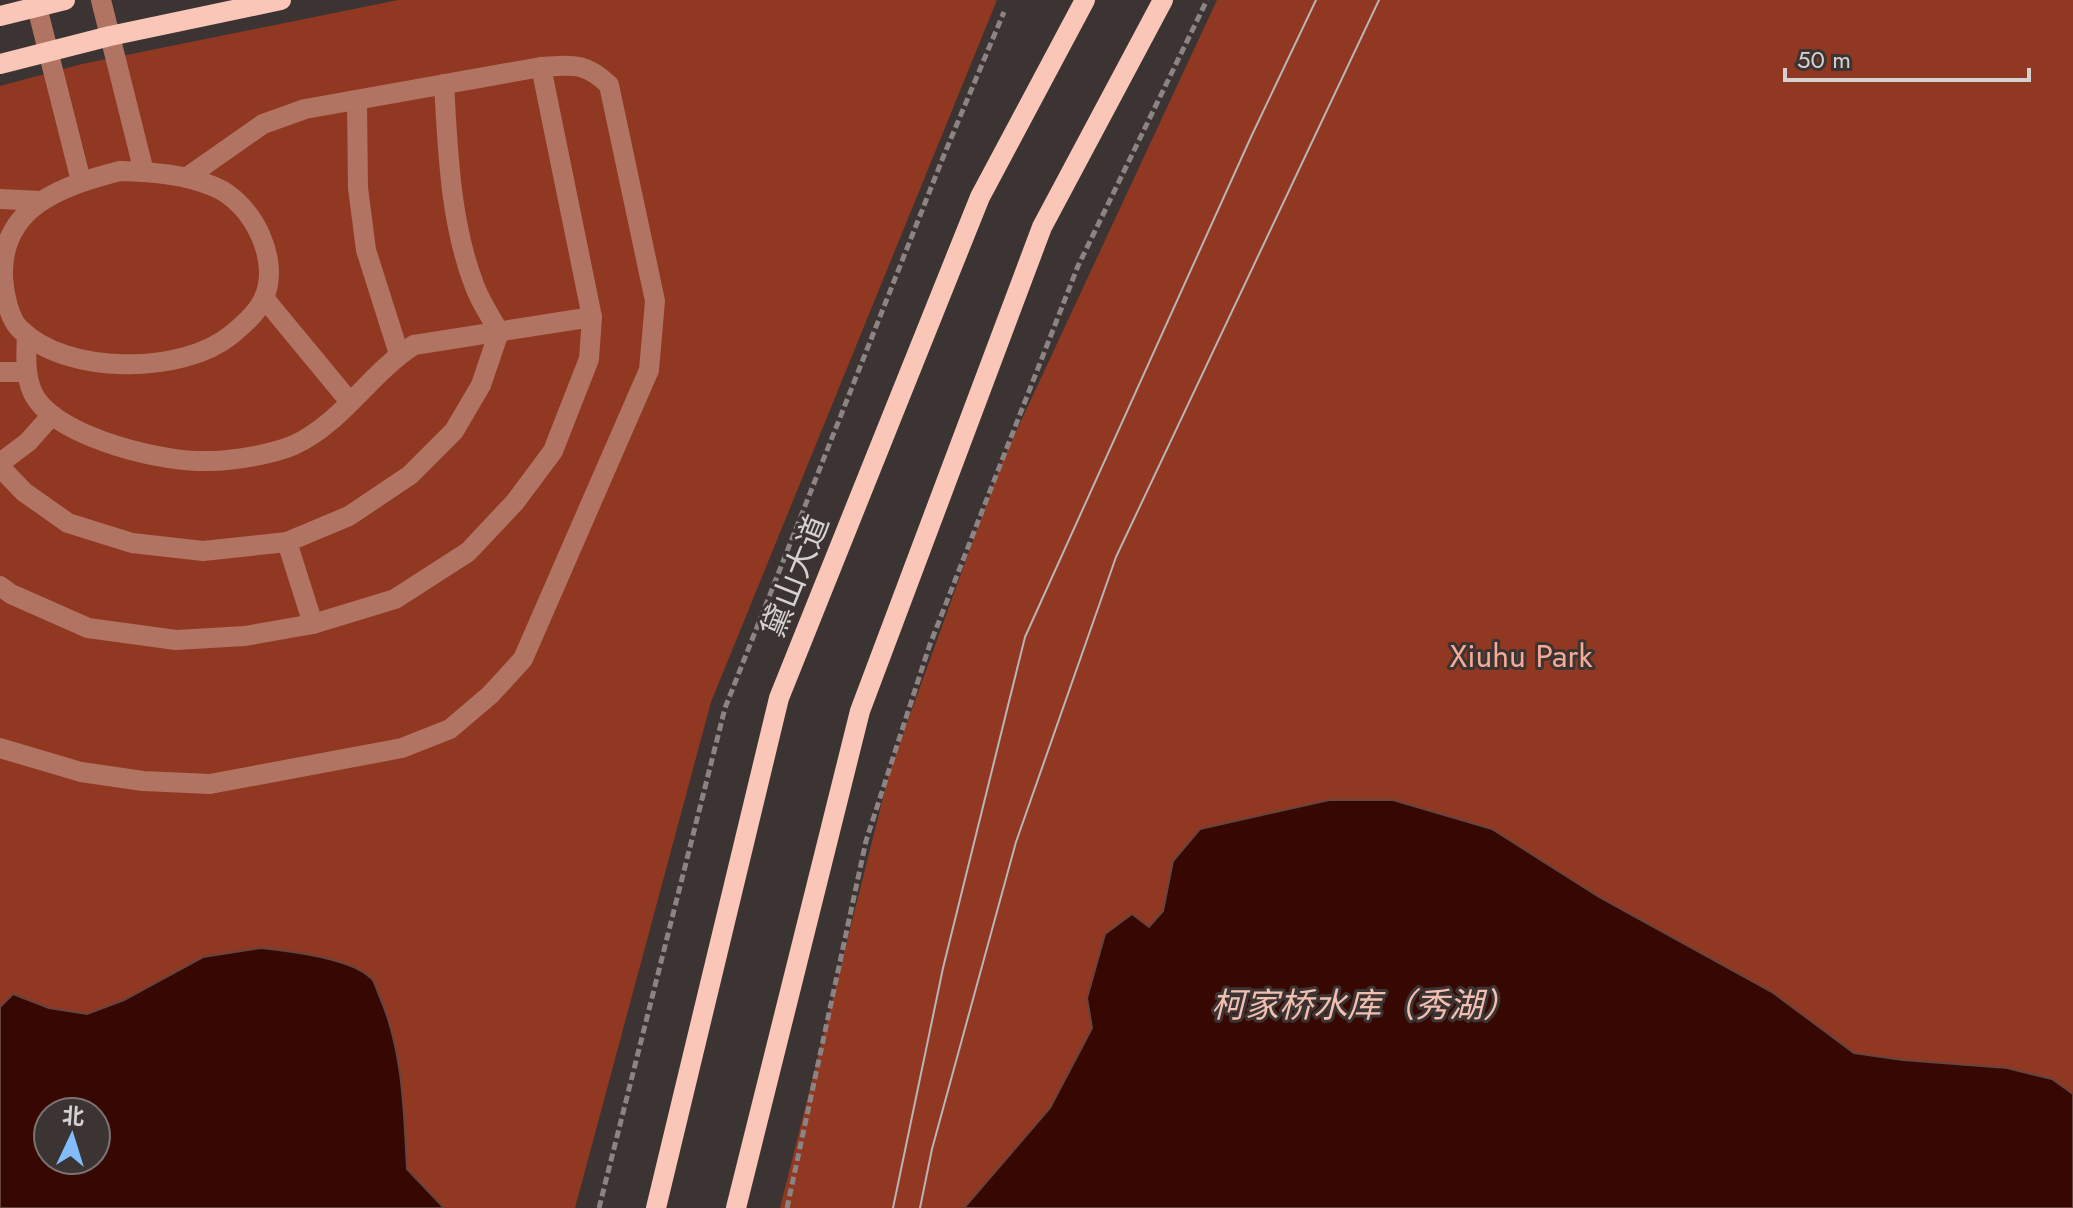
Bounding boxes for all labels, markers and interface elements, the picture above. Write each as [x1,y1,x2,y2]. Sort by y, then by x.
scale bar [1785,32,2029,82]
text: 50 m [1797,42,1851,77]
street label: 黛山大道 [750,508,840,644]
park label: Xiuhu Park [1449,633,1593,679]
water label: 柯家桥水库（秀湖） [1211,981,1517,1030]
north arrow [32,1096,112,1176]
text: 北 [61,1099,85,1133]

